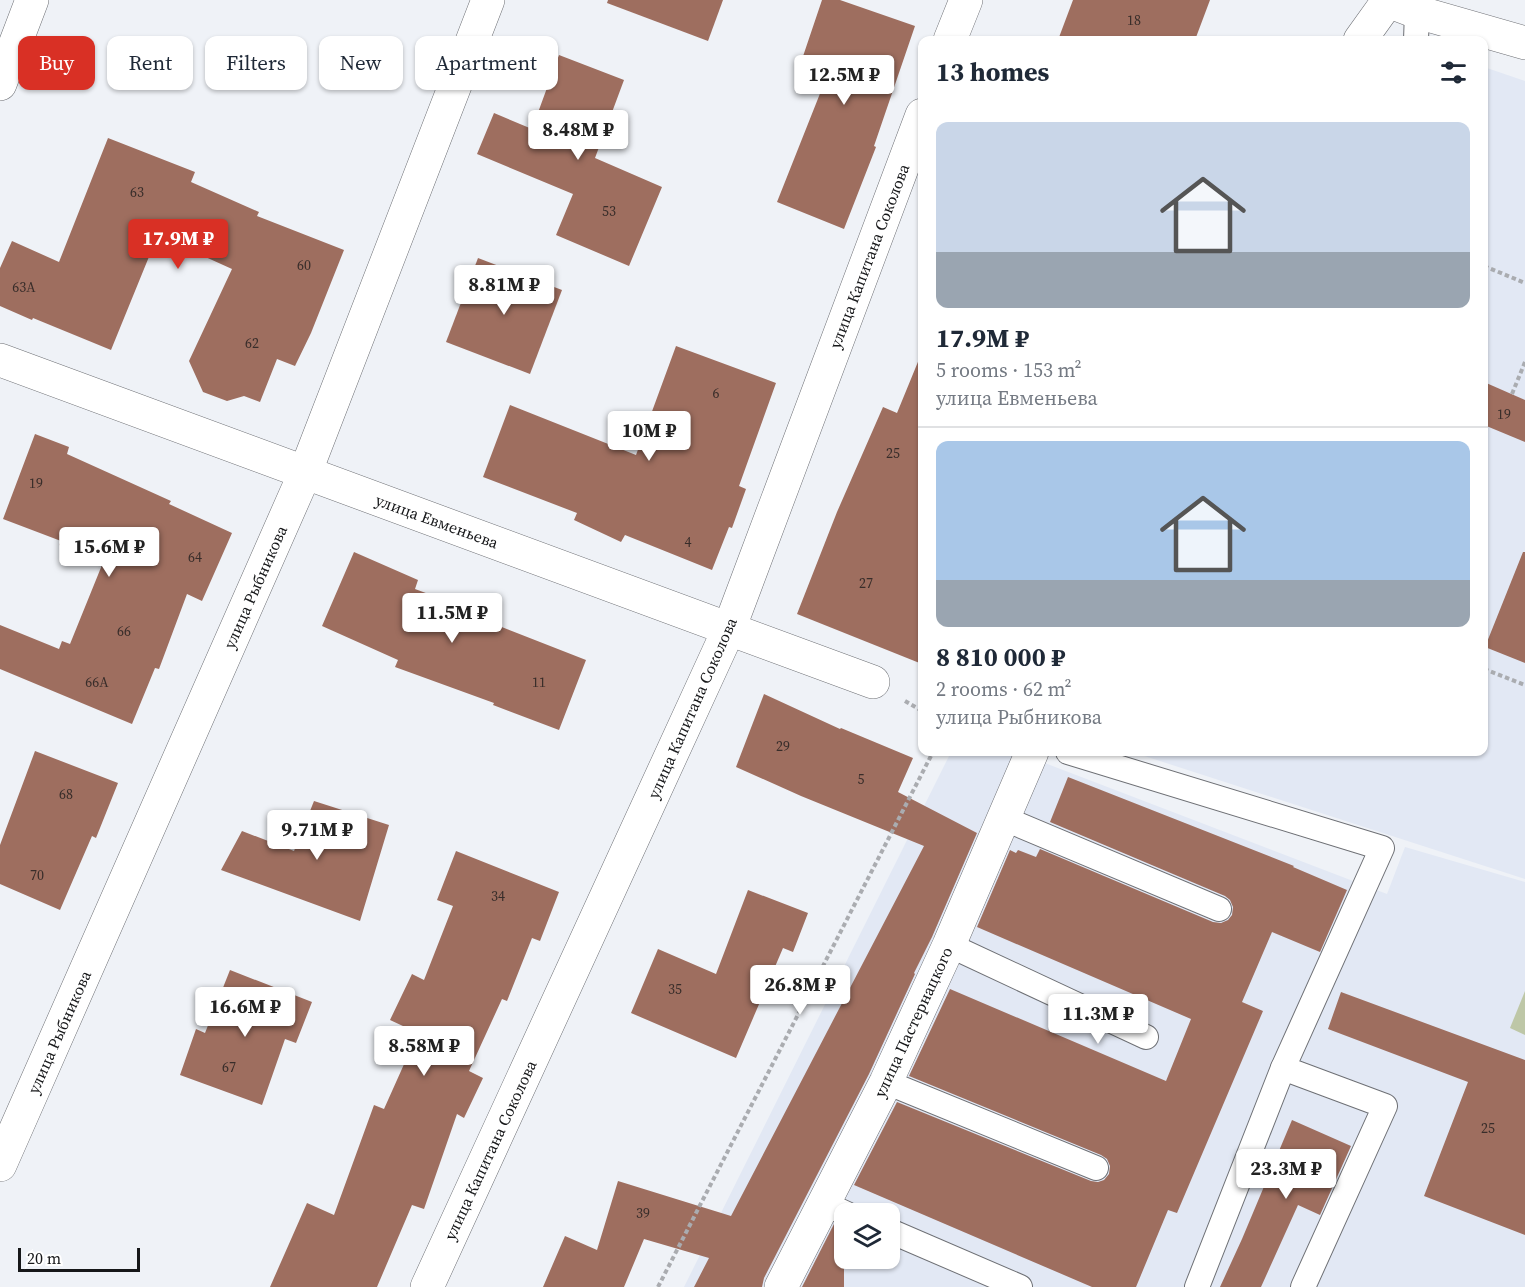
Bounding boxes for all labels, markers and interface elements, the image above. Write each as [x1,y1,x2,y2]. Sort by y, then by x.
house number: 18 [1127,10,1141,30]
chip: Buy [18,36,95,90]
chip: Rent [107,36,193,90]
chip: Filters [205,36,307,90]
chip: New [319,36,403,90]
chip: Apartment [415,36,558,90]
text: 13 homes [936,54,1049,90]
pin: 12.5M ₽ [789,55,899,106]
icon: filters [1437,56,1470,89]
text: 12.5M ₽ [808,60,880,88]
pin: 8.48M ₽ [523,110,633,161]
text: 8.48M ₽ [542,115,614,143]
street label: улица Капитана Соколова [824,160,915,351]
icon: home [1149,161,1257,269]
house number: 63 [130,182,144,202]
house number: 53 [602,201,616,221]
pin: 17.9M ₽ [123,219,233,270]
text: 17.9M ₽ [142,224,214,252]
house number: 60 [297,255,311,275]
pin: 8.81M ₽ [449,265,559,316]
text: 8.81M ₽ [468,270,540,298]
house number: 63А [12,277,36,297]
text: 17.9M ₽ [936,320,1029,356]
house number: 62 [245,333,259,353]
text: 5 rooms · 153 m² [936,356,1082,384]
house number: 6 [713,383,720,403]
text: улица Евменьева [936,384,1098,412]
house number: 19 [1497,404,1511,424]
pin: 10M ₽ [607,411,691,462]
text: 10M ₽ [622,416,676,444]
house number: 25 [886,443,900,463]
house number: 19 [29,473,43,493]
icon: home [1149,480,1257,588]
street label: улица Евменьева [372,489,502,554]
street label: улица Рыбникова [218,521,292,652]
pin: 15.6M ₽ [54,527,164,578]
text: 15.6M ₽ [73,532,145,560]
house number: 4 [685,532,692,552]
house number: 64 [188,547,202,567]
house number: 27 [859,573,873,593]
pin: 11.5M ₽ [397,593,507,644]
text: 11.5M ₽ [416,598,488,626]
street label: улица Капитана Соколова [642,613,742,802]
house number: 66 [117,621,131,641]
text: 8 810 000 ₽ [936,639,1065,675]
house number: 66А [85,672,109,692]
house number: 11 [532,672,546,692]
text: 2 rooms · 62 m² [936,675,1072,703]
text: улица Рыбникова [936,703,1102,731]
house number: 29 [776,736,790,756]
house number: 5 [858,769,865,789]
house number: 68 [59,784,73,804]
pin: 9.71M ₽ [262,810,372,861]
text: 9.71M ₽ [281,815,353,843]
house number: 70 [30,865,44,885]
house number: 34 [491,886,505,906]
street label: улица Пастернацкого [868,943,958,1101]
pin: 26.8M ₽ [745,965,855,1016]
street label: улица Рыбникова [22,966,96,1097]
text: 26.8M ₽ [764,970,836,998]
house number: 35 [668,979,682,999]
pin: 16.6M ₽ [190,987,300,1038]
text: 16.6M ₽ [209,992,281,1020]
pin: 11.3M ₽ [1043,994,1153,1045]
text: 11.3M ₽ [1062,999,1134,1027]
pin: 8.58M ₽ [369,1026,479,1077]
text: 8.58M ₽ [388,1031,460,1059]
street label: улица Капитана Соколова [439,1056,542,1244]
house number: 67 [222,1057,236,1077]
house number: 25 [1481,1118,1495,1138]
pin: 23.3M ₽ [1231,1149,1341,1200]
text: 23.3M ₽ [1250,1154,1322,1182]
house number: 39 [636,1203,650,1223]
map controls [834,1203,900,1269]
button: layers [834,1203,900,1269]
scale bar [18,1245,140,1272]
text: 20 m [27,1247,61,1269]

